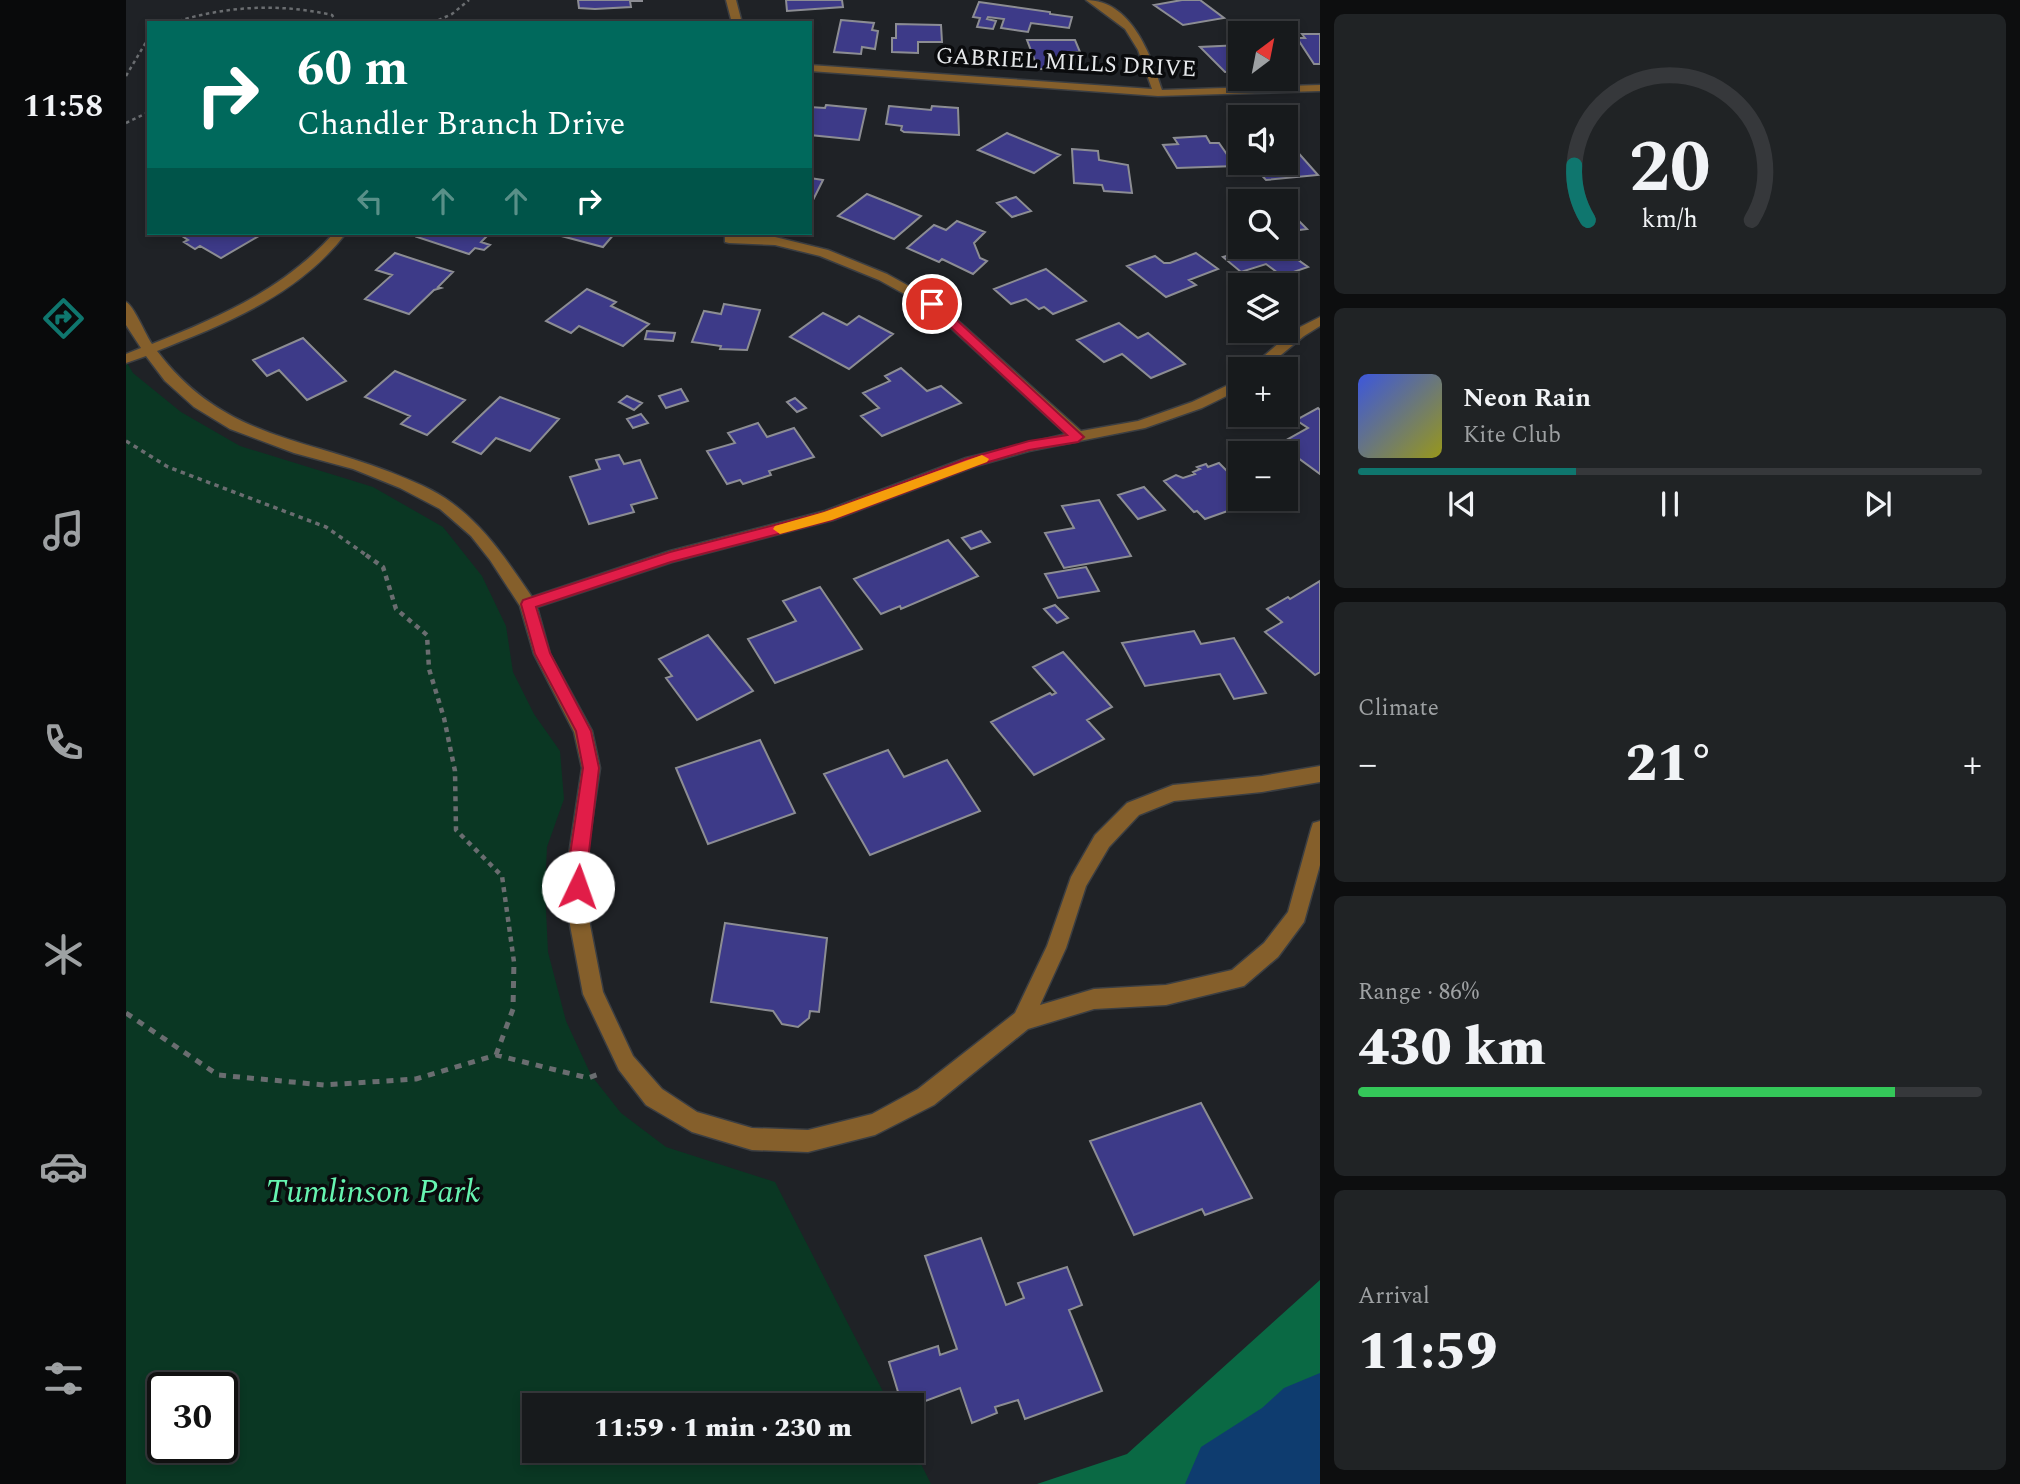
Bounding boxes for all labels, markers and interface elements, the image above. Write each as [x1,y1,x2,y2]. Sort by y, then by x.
north arrow [1228,21,1298,91]
map controls [1228,21,1298,511]
text: 60 m [297,32,408,107]
street label: GABRIEL MILLS DRIVE [935,39,1197,87]
icon: right [182,49,273,140]
text: 11:58 [23,82,103,131]
text: Chandler Branch Drive [297,100,625,149]
button: sound [1228,105,1298,175]
text: 20 [1629,113,1711,224]
icon: left [351,182,389,220]
icon: ahead [424,182,462,220]
icon: ahead [497,182,535,220]
icon: right [570,182,608,220]
button: search [1228,189,1298,259]
text: km/h [1642,201,1698,239]
button: layers [1228,273,1298,343]
pin [902,274,962,334]
icon: arrive [913,285,951,323]
icon: directions [39,294,88,343]
button: + [1228,357,1298,427]
text: Neon Rain [1463,378,1591,418]
text: Kite Club [1463,418,1561,453]
button: − [1228,441,1298,511]
icon: previous [1443,485,1481,523]
icon: pause [1651,485,1689,523]
icon: next [1859,485,1897,523]
icon: music [39,506,88,555]
text: Climate [1358,691,1439,726]
icon: phone [39,718,88,767]
text: 21° [1626,725,1714,804]
text: − [1358,736,1377,794]
text: + [1963,736,1982,794]
position arrow [541,850,615,924]
icon: climate [39,930,88,979]
text: Range · 86% [1358,975,1479,1010]
text: 430 km [1358,1009,1546,1088]
icon: car [39,1142,88,1191]
park label: Tumlinson Park [265,1167,481,1217]
text: Arrival [1358,1279,1430,1314]
text: 11:59 [1358,1313,1497,1392]
icon: filters [39,1354,88,1403]
speed limit sign: 30 [147,1372,238,1463]
text: 11:59 · 1 min · 230 m [594,1408,852,1448]

